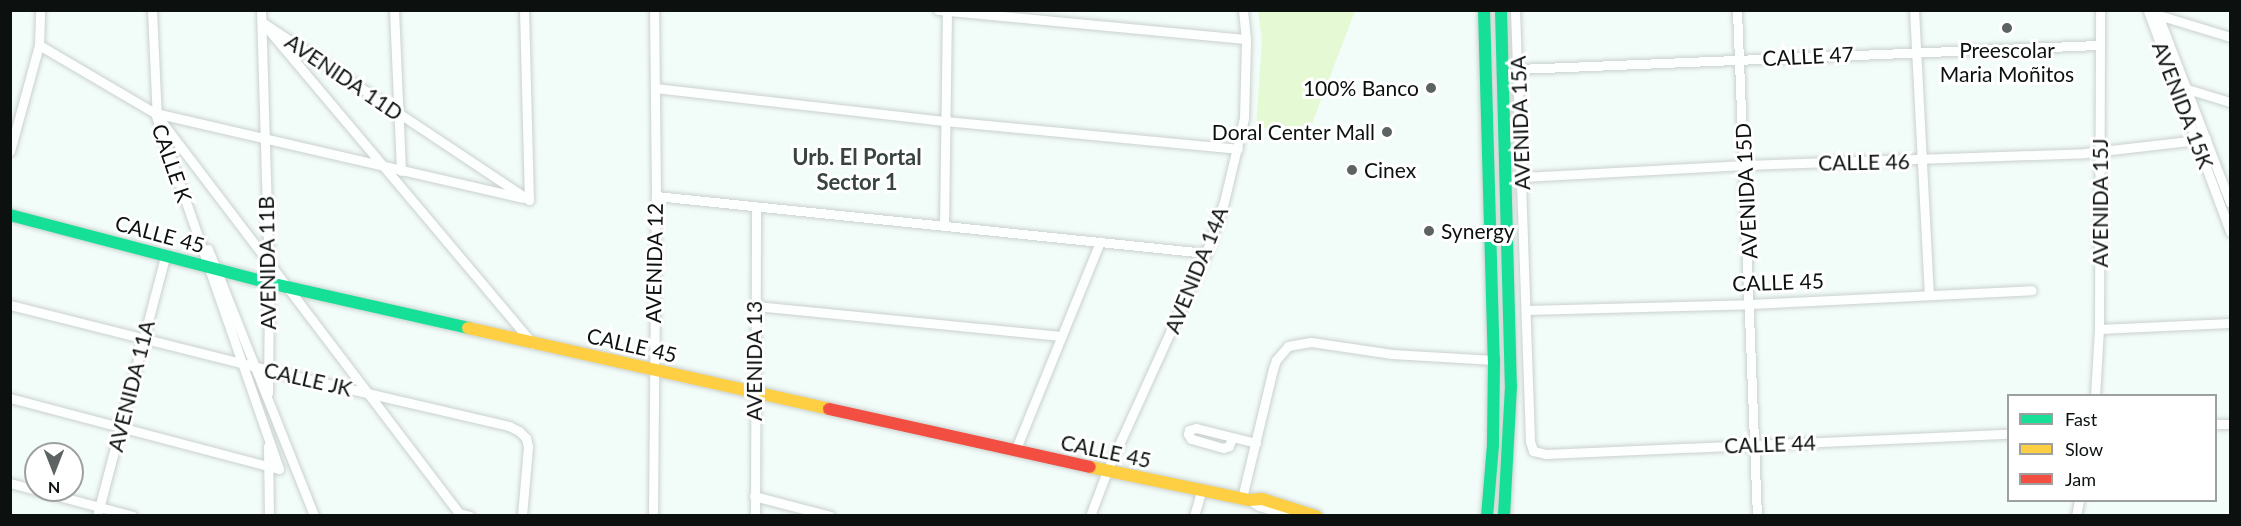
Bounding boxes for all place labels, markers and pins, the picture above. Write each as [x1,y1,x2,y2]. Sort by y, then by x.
marker: Preescolar Maria Moñitos [2000,21,2014,35]
place label: Preescolar Maria Moñitos [1940,37,2074,87]
place label: 100% Banco [1303,75,1419,101]
marker: 100% Banco [1424,81,1438,95]
place label: Doral Center Mall [1211,119,1375,145]
marker: Doral Center Mall [1380,125,1394,139]
place label: Cinex [1364,157,1416,183]
marker: Cinex [1345,163,1359,177]
place label: Synergy [1441,218,1515,244]
marker: Synergy [1422,224,1436,238]

